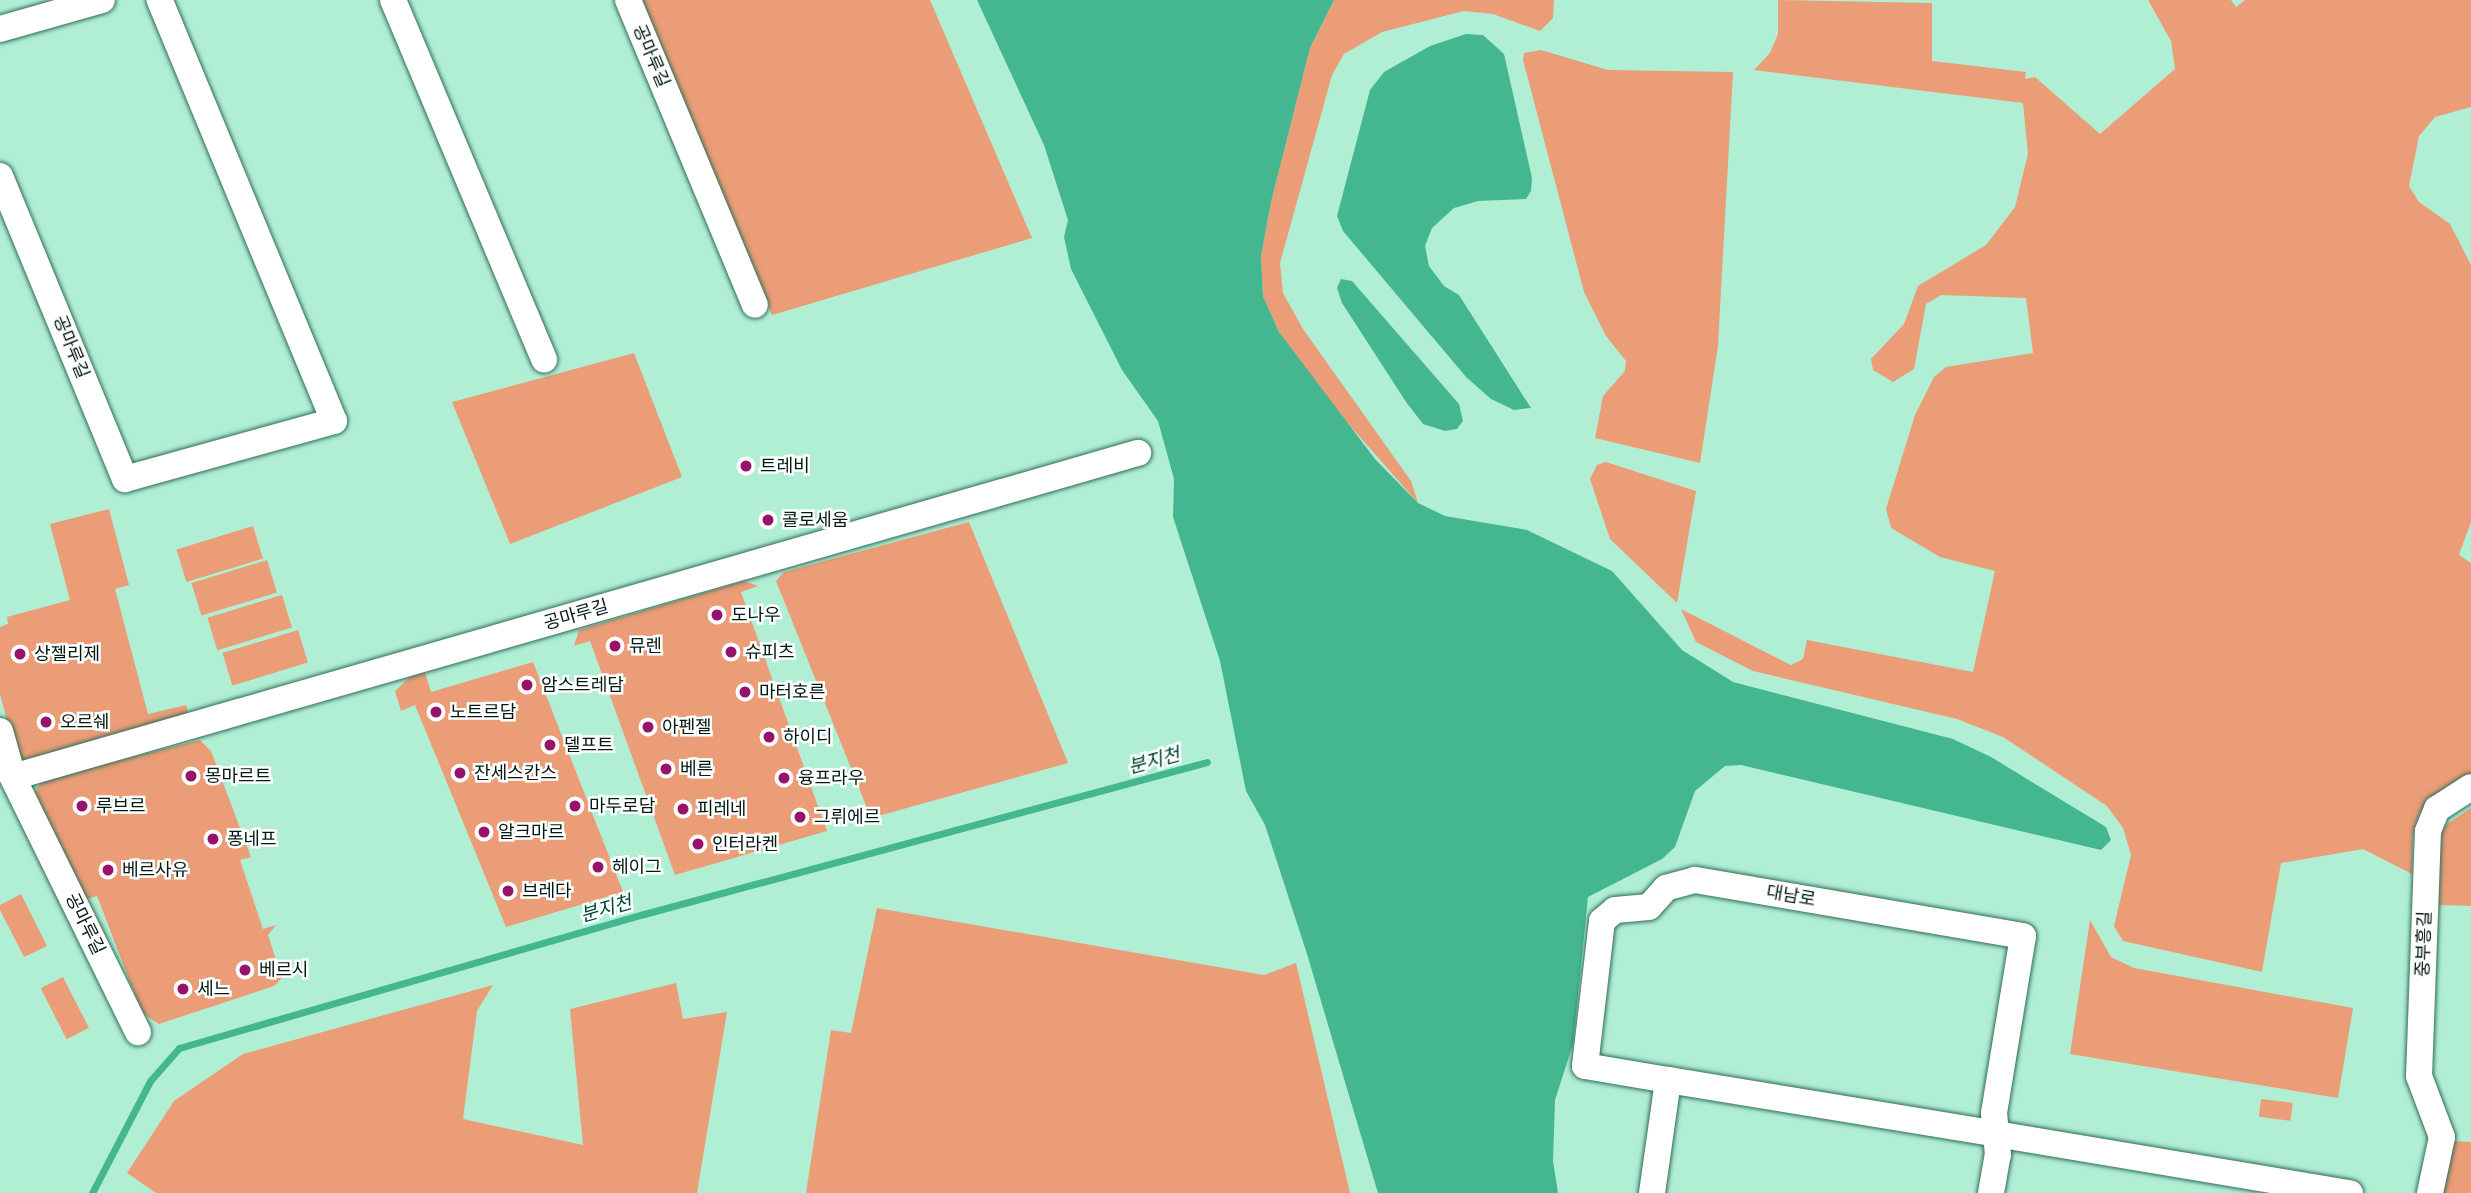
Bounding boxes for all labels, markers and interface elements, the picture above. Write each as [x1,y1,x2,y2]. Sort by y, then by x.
street label: 공마루길 [628,21,674,91]
street label: 공마루길 [49,312,93,382]
place label: 트레비 [760,455,810,477]
marker: 트레비 [738,458,754,474]
place label: 콜로세움 [782,509,848,531]
marker: 콜로세움 [760,512,776,528]
street label: 공마루길 [541,595,611,635]
place label: 도나우 [731,604,781,626]
marker: 도나우 [709,607,725,623]
place label: 뮤렌 [629,635,662,657]
marker: 뮤렌 [607,638,623,654]
place label: 슈피츠 [745,641,795,663]
place label: 상젤리제 [34,643,100,665]
marker: 슈피츠 [723,644,739,660]
marker: 상젤리제 [12,646,28,662]
place label: 암스트레담 [541,674,624,696]
marker: 암스트레담 [519,677,535,693]
place label: 마터호른 [759,681,825,703]
marker: 마터호른 [737,684,753,700]
place label: 노트르담 [450,701,516,723]
marker: 노트르담 [428,704,444,720]
place label: 오르쉐 [60,711,110,733]
marker: 오르쉐 [38,714,54,730]
place label: 아펜젤 [662,716,712,738]
marker: 아펜젤 [640,719,656,735]
place label: 하이디 [783,726,833,748]
marker: 하이디 [761,729,777,745]
place label: 델프트 [564,734,614,756]
marker: 델프트 [542,737,558,753]
water label: 분지천 [1126,743,1182,779]
place label: 베른 [680,758,713,780]
marker: 베른 [658,761,674,777]
place label: 잔세스칸스 [474,762,557,784]
place label: 몽마르트 [205,765,271,787]
marker: 잔세스칸스 [452,765,468,781]
place label: 융프라우 [798,767,864,789]
marker: 몽마르트 [183,768,199,784]
marker: 융프라우 [776,770,792,786]
place label: 루브르 [96,795,146,817]
place label: 마두로담 [589,795,655,817]
marker: 루브르 [74,798,90,814]
marker: 마두로담 [567,798,583,814]
place label: 피레네 [697,798,747,820]
marker: 피레네 [675,801,691,817]
place label: 그뤼에르 [814,806,880,828]
marker: 그뤼에르 [792,809,808,825]
place label: 알크마르 [498,821,564,843]
marker: 알크마르 [476,824,492,840]
place label: 퐁네프 [227,828,277,850]
marker: 퐁네프 [205,831,221,847]
place label: 인터라켄 [712,833,778,855]
marker: 인터라켄 [690,836,706,852]
place label: 헤이그 [612,856,662,878]
place label: 베르사유 [122,859,188,881]
marker: 헤이그 [590,859,606,875]
marker: 베르사유 [100,862,116,878]
place label: 브레다 [522,880,572,902]
street label: 대남로 [1765,881,1817,911]
marker: 브레다 [500,883,516,899]
street label: 공마루길 [61,889,109,959]
water label: 분지천 [578,891,634,927]
street label: 중부흥길 [2412,911,2436,977]
place label: 베르시 [259,959,309,981]
marker: 베르시 [237,962,253,978]
place label: 세느 [197,978,230,1000]
marker: 세느 [175,981,191,997]

